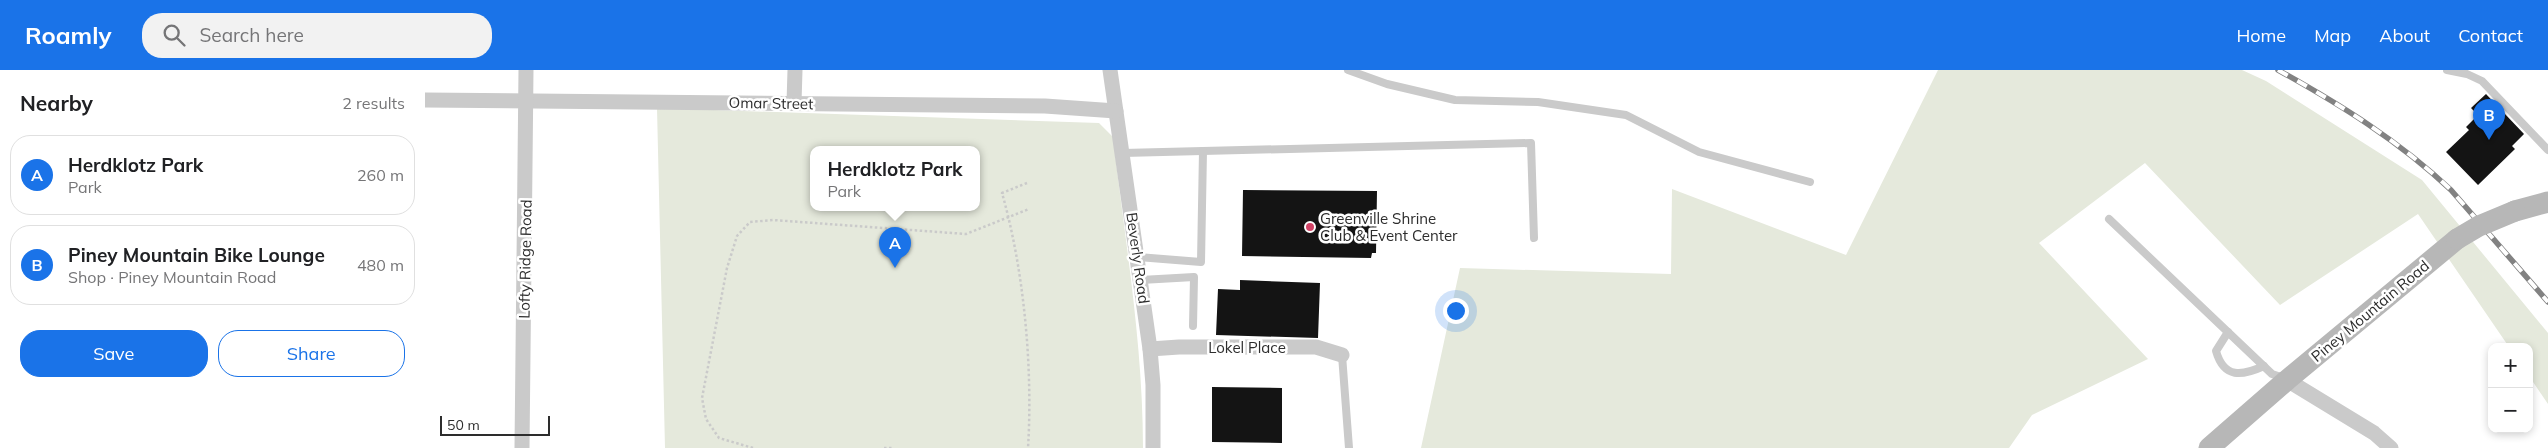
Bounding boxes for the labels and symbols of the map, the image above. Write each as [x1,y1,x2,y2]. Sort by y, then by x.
street label: Omar Street [729,93,813,113]
pin: B [2473,99,2505,140]
street label: Lofty Ridge Road [514,199,536,319]
place label: Greenville Shrine Club & Event Center [1320,209,1458,245]
street label: Beverly Road [1122,211,1154,305]
marker: Greenville Shrine Club & Event Center [1304,221,1316,233]
pin: A [879,227,911,268]
street label: Piney Mountain Road [2307,256,2433,366]
your location [1443,298,1469,324]
street label: Lokel Place [1208,338,1286,357]
scale bar [440,413,550,436]

